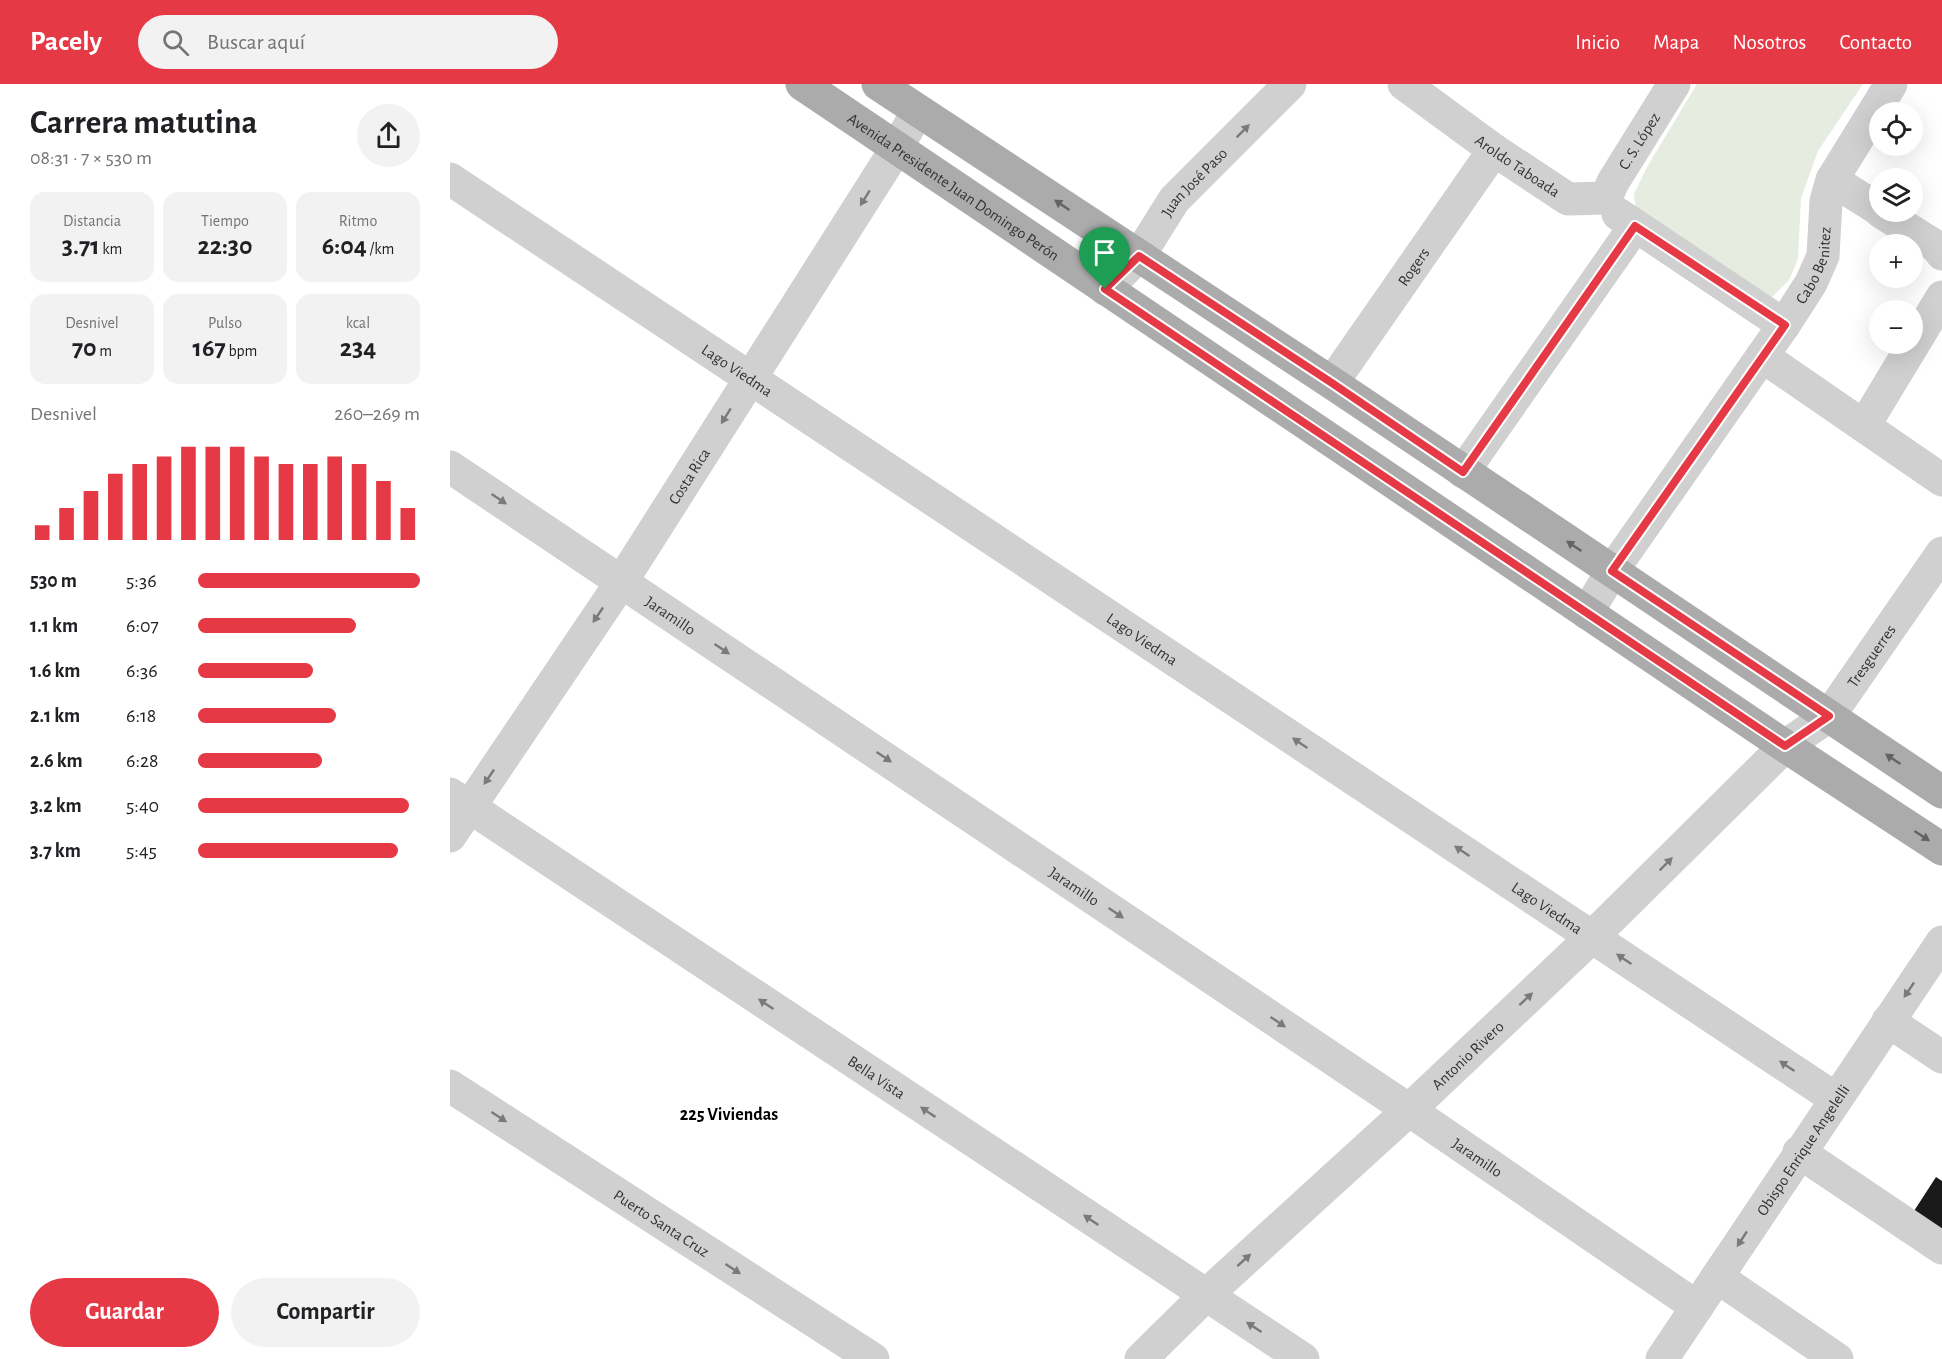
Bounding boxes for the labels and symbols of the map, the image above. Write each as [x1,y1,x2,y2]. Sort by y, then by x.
street label: Avenida Presidente Juan Domingo Perón [845,110,1062,264]
street label: C. S. López [1616,110,1663,173]
one-way arrow [1235,125,1249,139]
street label: Aroldo Taboada [1472,132,1562,200]
street label: Juan José Paso [1159,145,1231,220]
one-way arrow [859,190,870,207]
one-way arrow [1054,200,1070,211]
street label: Cabo Benitez [1793,226,1834,307]
pin [1079,227,1130,289]
street label: Rogers [1395,245,1433,289]
street label: Lago Viedma [699,342,775,400]
one-way arrow [721,408,732,424]
street label: Costa Rica [666,446,713,507]
one-way arrow [490,493,506,505]
one-way arrow [1566,541,1582,552]
street label: Jaramillo [642,594,698,638]
one-way arrow [592,607,604,623]
street label: Lago Viedma [1104,610,1180,669]
street label: Tresguerres [1845,622,1899,690]
one-way arrow [714,643,730,655]
one-way arrow [1292,737,1308,749]
one-way arrow [876,752,893,763]
one-way arrow [1885,754,1902,765]
one-way arrow [484,769,495,785]
one-way arrow [1914,830,1930,841]
one-way arrow [1454,845,1470,856]
one-way arrow [1659,857,1674,871]
street label: Jaramillo [1046,864,1102,909]
street label: Lago Viedma [1508,879,1585,937]
one-way arrow [1108,907,1124,918]
one-way arrow [1616,953,1633,964]
one-way arrow [1904,982,1915,998]
one-way arrow [1518,993,1532,1007]
one-way arrow [758,999,774,1010]
one-way arrow [1270,1016,1286,1027]
street label: Antonio Rivero [1429,1018,1507,1093]
street label: Bella Vista [845,1053,908,1102]
one-way arrow [1779,1061,1795,1072]
street label: Obispo Enrique Angelelli [1754,1082,1853,1219]
district label: 225 Viviendas [680,1106,778,1124]
one-way arrow [921,1106,937,1118]
one-way arrow [491,1112,507,1123]
street label: Jaramillo [1449,1135,1505,1181]
street label: Puerto Santa Cruz [611,1187,712,1260]
one-way arrow [1083,1215,1099,1226]
one-way arrow [1737,1231,1748,1247]
one-way arrow [1236,1254,1251,1267]
one-way arrow [725,1263,742,1274]
one-way arrow [1246,1322,1262,1333]

